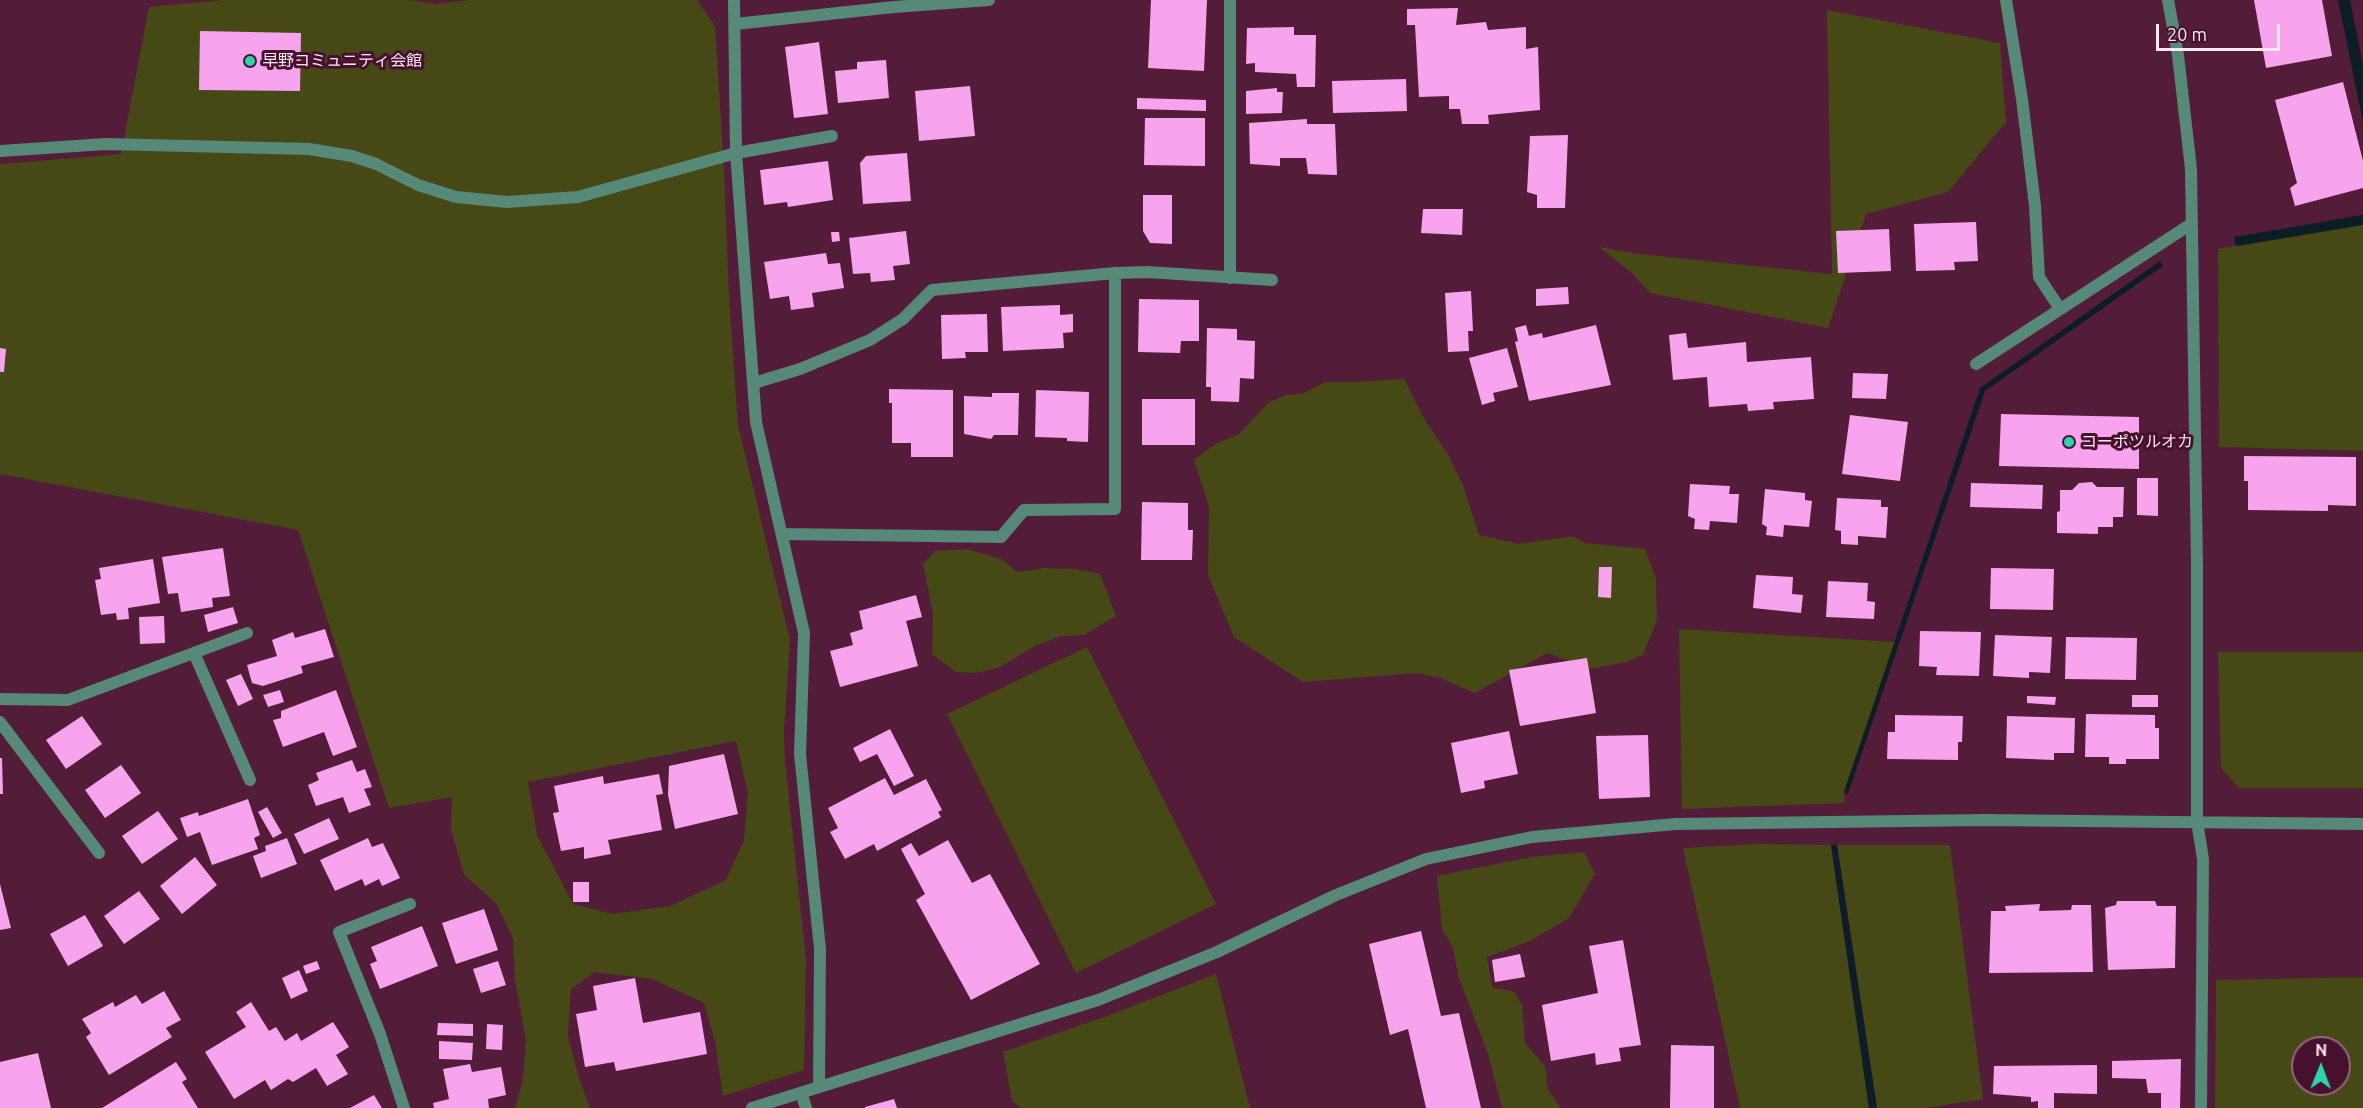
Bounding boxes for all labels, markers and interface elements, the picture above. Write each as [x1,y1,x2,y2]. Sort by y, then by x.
scale bar [2159,12,2284,50]
text: 20 m [2167,24,2207,44]
place label: 早野コミュニティ会館 [262,51,422,71]
marker: 早野コミュニティ会館 [243,54,257,68]
place label: コーポツルオカ [2081,432,2193,452]
marker: コーポツルオカ [2062,435,2076,449]
north arrow [2291,1036,2351,1096]
text: N [2315,1041,2327,1059]

